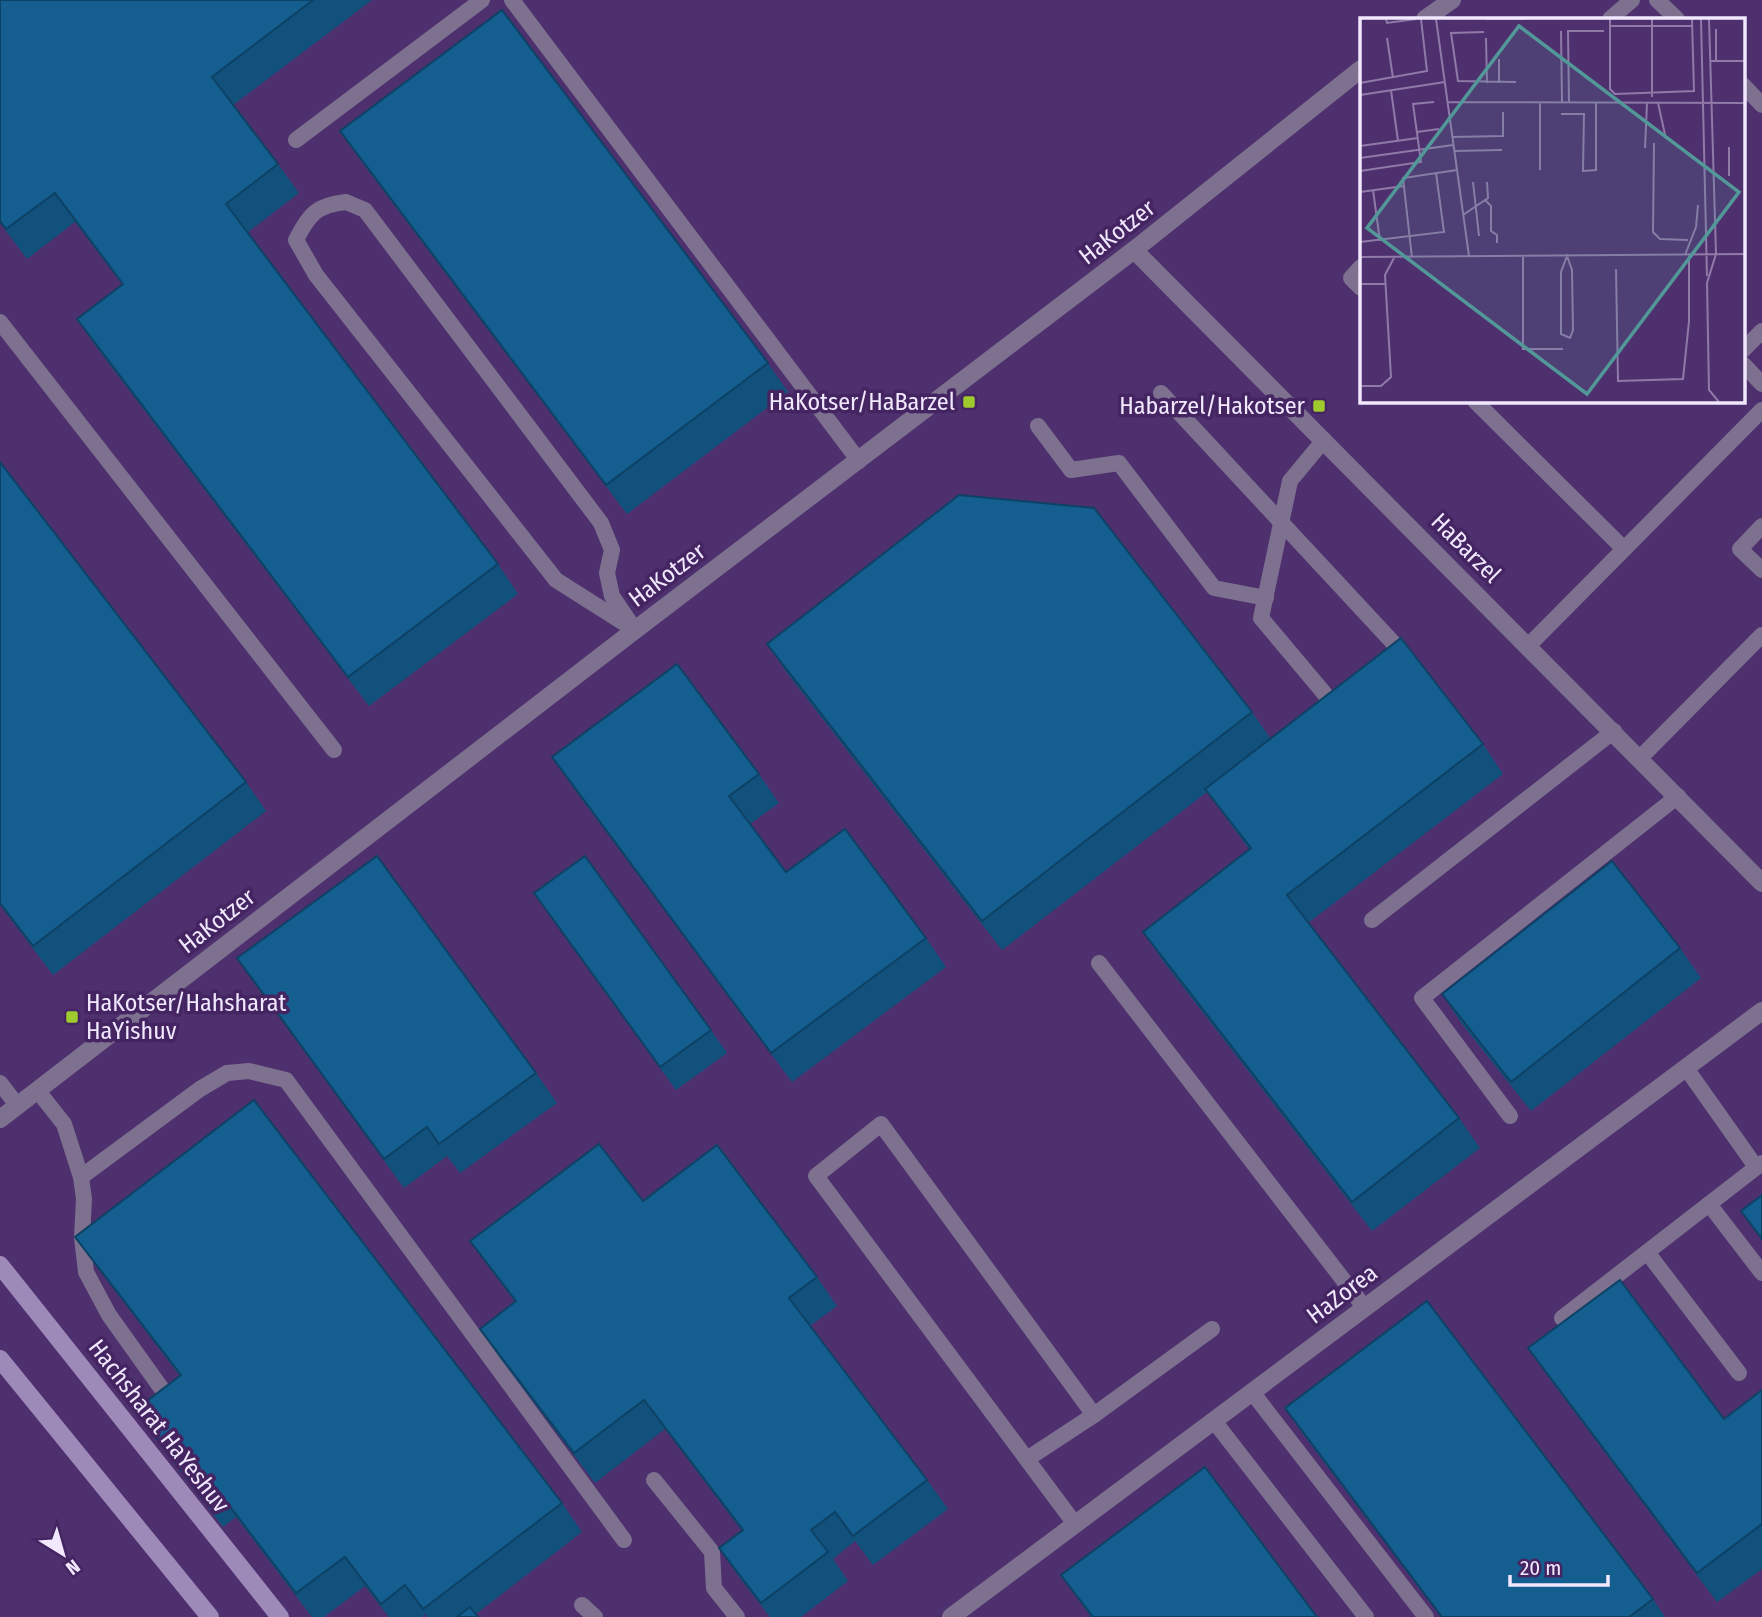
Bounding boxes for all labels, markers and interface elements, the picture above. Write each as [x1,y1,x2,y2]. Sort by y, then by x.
inset map [1360,18,1744,402]
street label: HaKotzer [1073,193,1161,270]
place label: HaKotser/HaBarzel [769,388,955,416]
place label: Habarzel/Hakotser [1119,392,1306,420]
marker: HaKotser/HaBarzel [961,394,977,410]
marker: Habarzel/Hakotser [1311,398,1327,414]
street label: HaBarzel [1425,507,1507,589]
street label: HaKotzer [623,537,711,613]
street label: HaKotzer [173,882,261,959]
place label: HaKotser/Hahsharat HaYishuv [86,989,286,1045]
marker: HaKotser/Hahsharat HaYishuv [64,1009,80,1025]
street label: HaZorea [1301,1258,1383,1330]
street label: Hachsharat HaYeshuv [83,1334,235,1518]
north arrow [28,1519,98,1589]
scale bar [1510,1544,1608,1588]
text: N [61,1555,84,1580]
text: 20 m [1520,1555,1561,1581]

